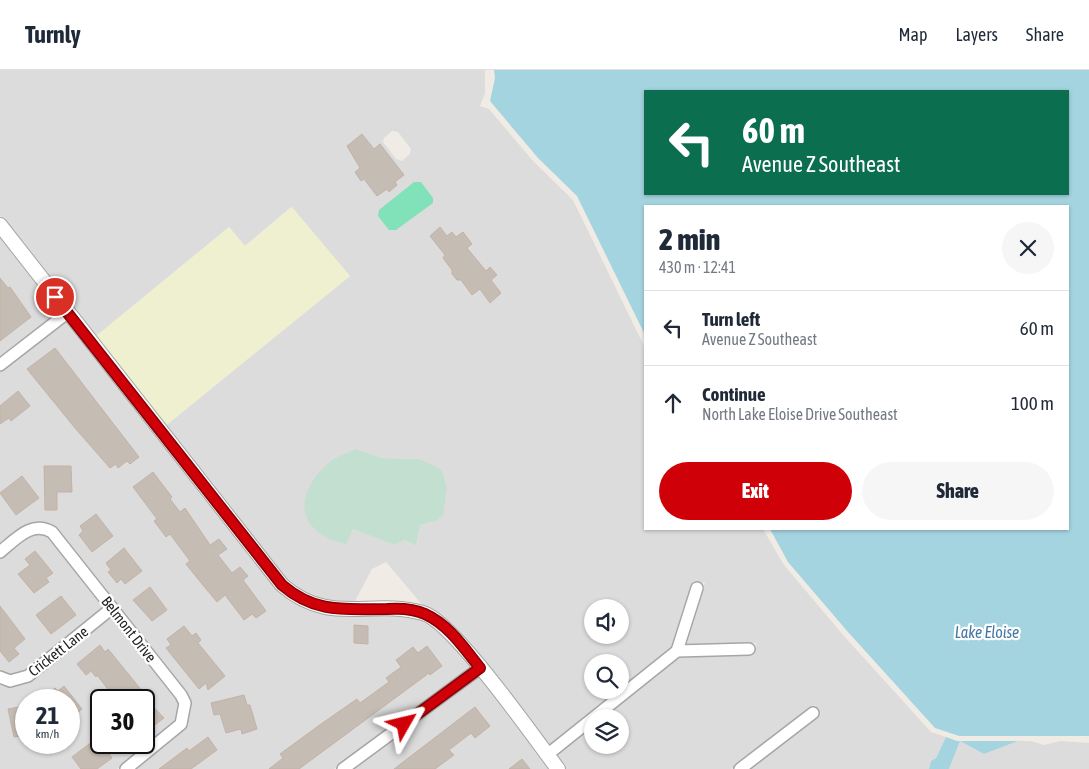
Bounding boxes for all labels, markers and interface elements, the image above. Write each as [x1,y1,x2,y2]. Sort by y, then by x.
text: Turnly [25,21,81,48]
text: Map [898,24,927,45]
text: Layers [955,24,998,45]
text: Share [1026,24,1064,45]
icon: left [659,110,724,175]
text: 60 m [742,110,805,150]
text: Avenue Z Southeast [742,151,900,177]
text: 2 min [659,222,720,256]
button: close [1002,222,1054,274]
text: 430 m · 12:41 [659,258,736,276]
pin [34,276,76,318]
icon: arrive [41,283,69,311]
text: Turn left [702,308,760,330]
icon: left [659,314,687,342]
text: 60 m [1020,317,1054,339]
text: Avenue Z Southeast [702,330,817,348]
text: Continue [702,383,766,405]
icon: ahead [659,389,687,417]
text: 100 m [1011,392,1054,414]
text: North Lake Eloise Drive Southeast [702,405,898,423]
button: Exit [659,462,852,520]
button: Share [862,462,1054,520]
street label: Belmont Drive [98,593,160,665]
map controls [584,599,629,754]
button: sound [584,599,629,644]
street label: Crickett Lane [25,622,91,680]
water label: Lake Eloise [955,623,1019,641]
button: search [584,654,629,699]
speed limit sign: 30 [90,689,155,754]
position arrow [377,697,429,749]
text: 21 [36,701,59,729]
button: layers [584,709,629,754]
text: km/h [36,727,59,741]

